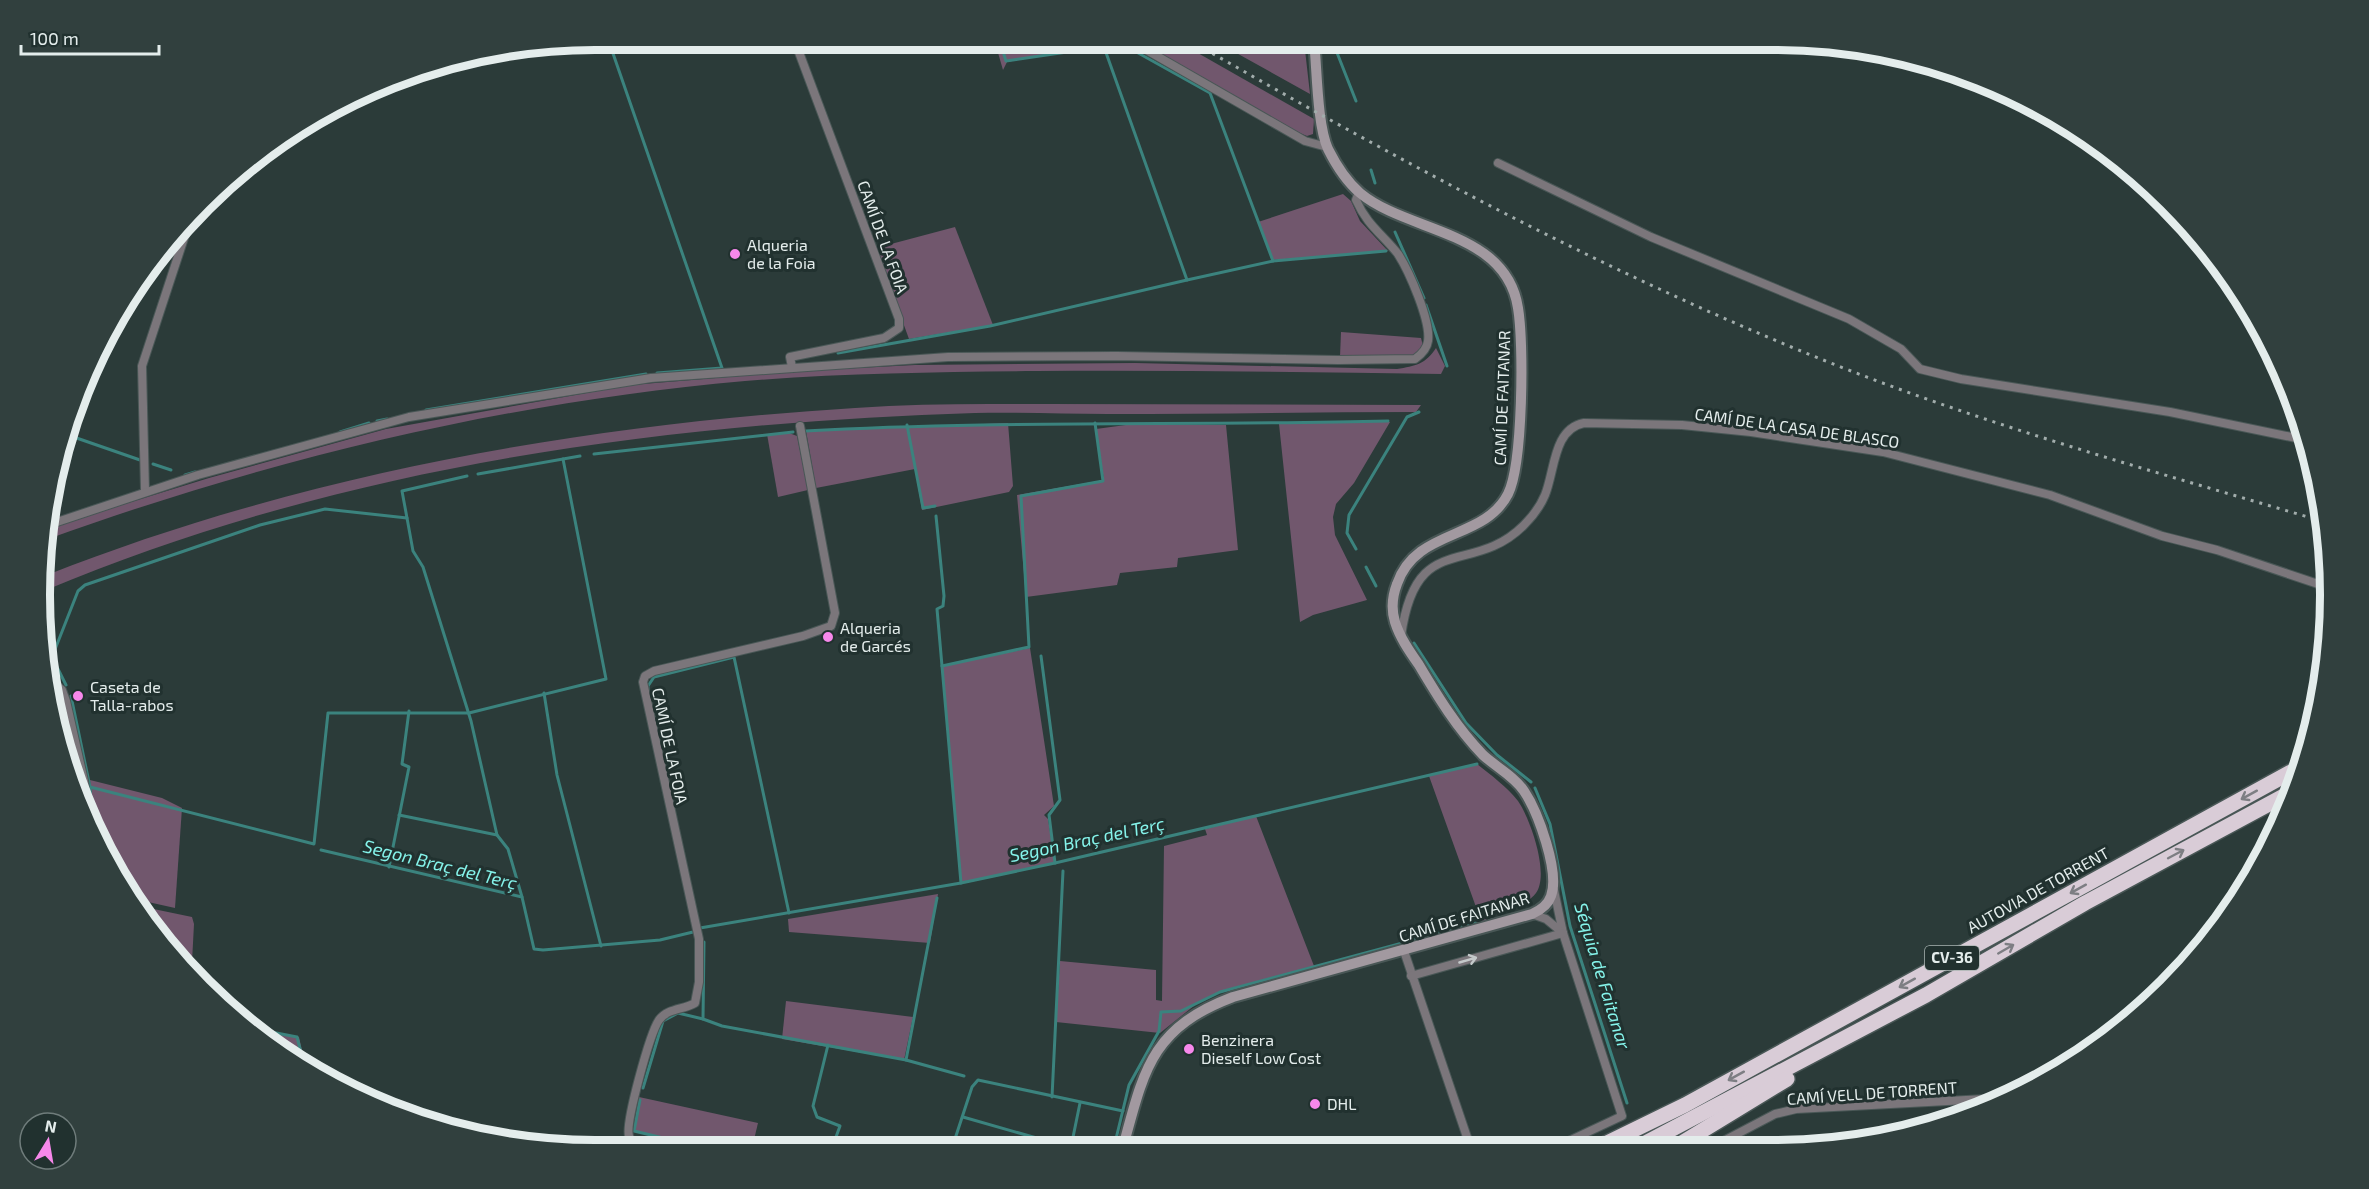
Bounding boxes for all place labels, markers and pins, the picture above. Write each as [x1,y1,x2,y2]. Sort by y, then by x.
place label: Alqueria de la Foia [747,235,816,272]
marker: Alqueria de la Foia [728,247,742,261]
place label: Alqueria de Garcés [840,618,911,655]
marker: Alqueria de Garcés [821,630,835,644]
place label: Caseta de Talla-rabos [90,677,174,714]
marker: Caseta de Talla-rabos [71,689,85,703]
place label: Benzinera Dieself Low Cost [1201,1030,1321,1067]
marker: Benzinera Dieself Low Cost [1182,1042,1196,1056]
place label: DHL [1327,1094,1357,1113]
marker: DHL [1308,1097,1322,1111]

